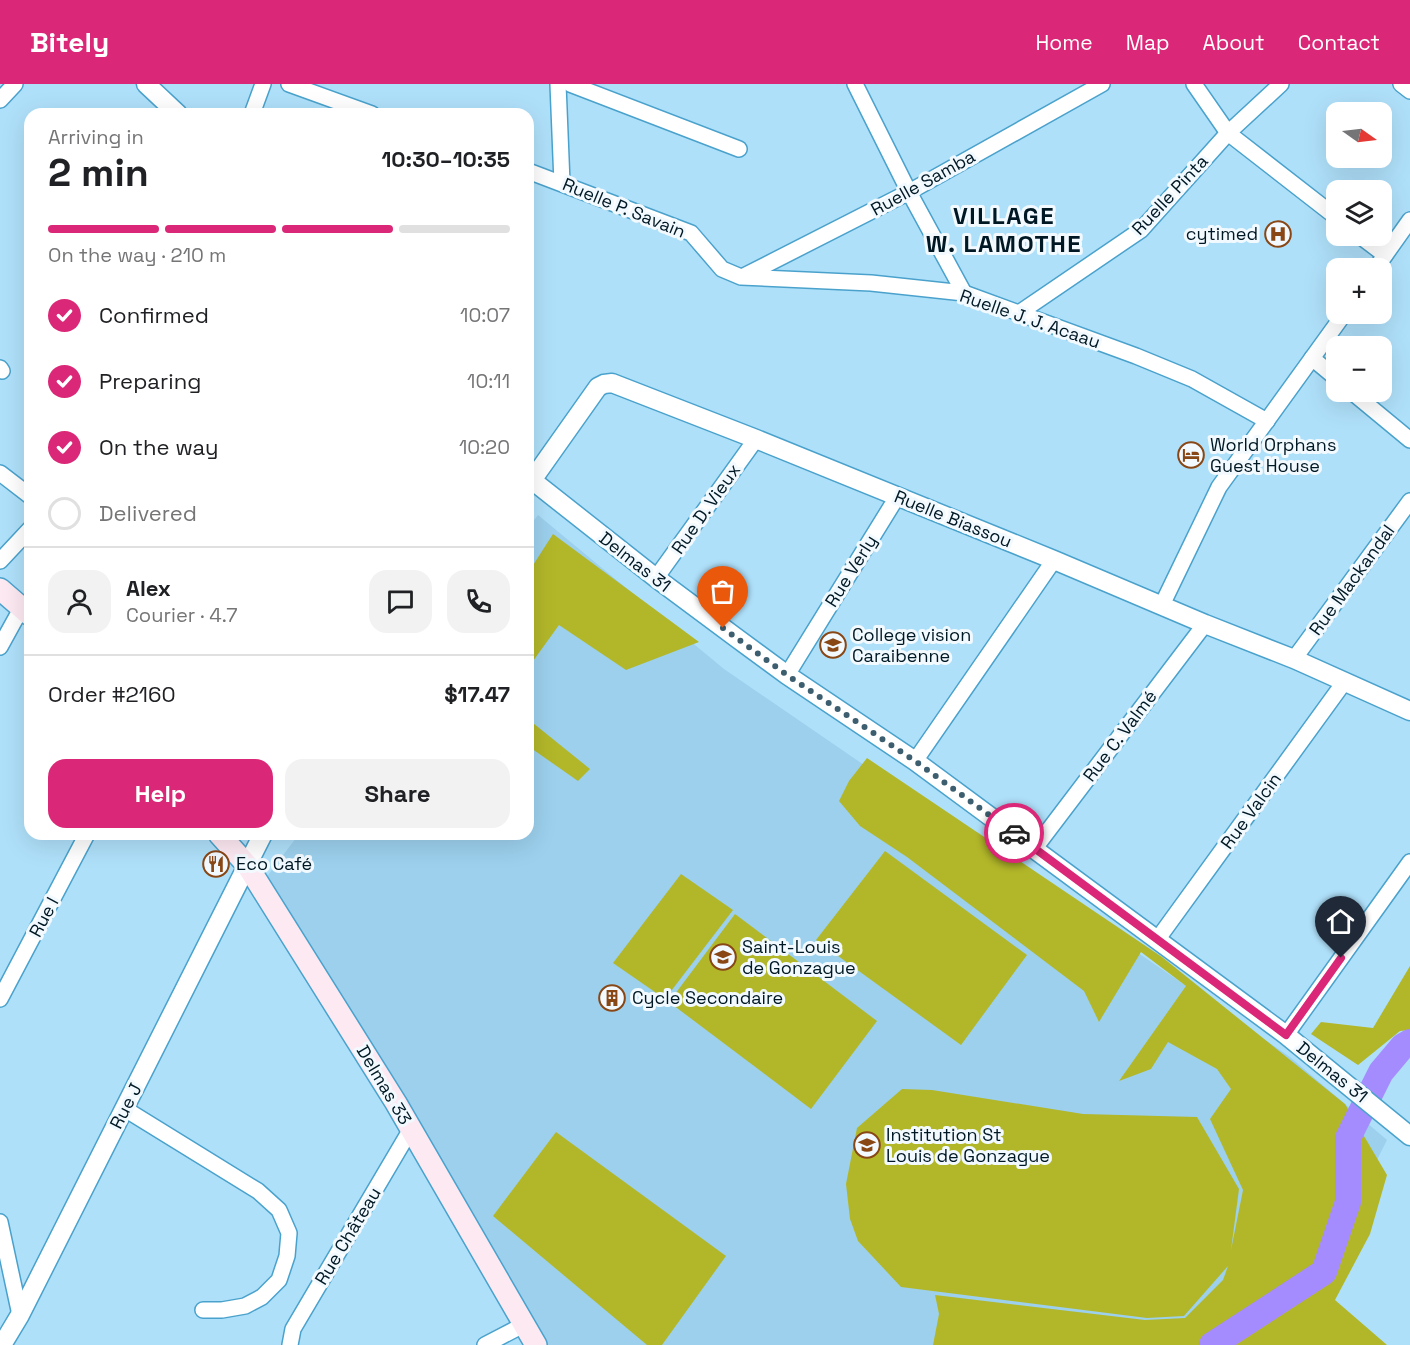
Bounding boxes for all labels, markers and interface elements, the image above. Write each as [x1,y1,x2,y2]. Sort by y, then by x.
text: Bitely [30,24,109,60]
text: Home [1035,29,1093,56]
text: Map [1126,29,1170,56]
text: About [1203,29,1265,56]
text: Contact [1298,29,1380,56]
north arrow [1326,102,1392,168]
map controls [1326,102,1392,402]
text: Arriving in [48,124,144,150]
street label: Ruelle Samba [866,144,979,221]
text: 10:30–10:35 [381,145,510,173]
text: 2 min [48,148,149,197]
street label: Ruelle Pinta [1127,150,1213,240]
street label: Ruelle P. Savain [559,172,689,243]
button: layers [1326,180,1392,246]
district label: VILLAGE W. LAMOTHE [926,200,1082,259]
hospital icon: cytimed [1263,219,1293,249]
place label: cytimed [1186,222,1258,245]
text: On the way · 210 m [48,242,226,268]
button: + [1326,258,1392,324]
street label: Ruelle J. J. Acaau [957,284,1103,353]
icon: check [48,299,81,332]
text: Confirmed [99,301,209,329]
text: 10:07 [460,302,510,328]
button: − [1326,336,1392,402]
icon: check [48,365,81,398]
text: Preparing [99,367,201,395]
text: 10:11 [467,368,510,394]
icon: check [48,431,81,464]
text: On the way [99,433,218,461]
place label: World Orphans Guest House [1210,433,1336,477]
text: 10:20 [459,434,510,460]
hotel icon: World Orphans Guest House [1176,440,1206,470]
street label: Rue D. Vieux [666,459,745,558]
street label: Ruelle Biassou [891,484,1015,553]
text: Delivered [99,499,197,527]
street label: Rue Mackandal [1304,520,1399,640]
street label: Delmas 31 [595,526,676,597]
street label: Rue Verly [819,530,882,611]
pin [697,566,748,628]
button: person [48,570,111,633]
button: chat [369,570,432,633]
button: phone [447,570,510,633]
text: Alex [126,574,171,602]
icon: bag [706,575,739,608]
text: Courier · 4.7 [126,602,237,628]
place label: College vision Caraibenne [852,623,971,667]
school or university icon: College vision Caraibenne [818,630,848,660]
text: Order #2160 [48,680,176,708]
text: $17.47 [444,680,510,708]
street label: Rue C. Valmé [1078,685,1162,786]
button: Help [48,759,273,828]
button: Share [285,759,510,828]
street label: Rue Valcin [1215,768,1286,853]
courier [984,803,1044,863]
icon: car [998,817,1031,850]
restaurant icon: Eco Café [201,849,231,879]
place label: Eco Café [236,852,312,875]
street label: Rue I [24,893,64,941]
pin [1315,896,1366,958]
icon: home [1324,905,1357,938]
place label: Saint-Louis de Gonzague [742,935,856,979]
school or university icon: Saint-Louis de Gonzague [708,942,738,972]
building icon: Cycle Secondaire [597,983,627,1013]
place label: Cycle Secondaire [632,986,783,1009]
street label: Delmas 31 [1292,1036,1373,1107]
street label: Delmas 33 [352,1041,417,1129]
street label: Rue J [104,1079,147,1133]
place label: Institution St Louis de Gonzague [886,1123,1050,1167]
school or university icon: Institution St Louis de Gonzague [852,1130,882,1160]
street label: Rue Château [309,1183,386,1289]

